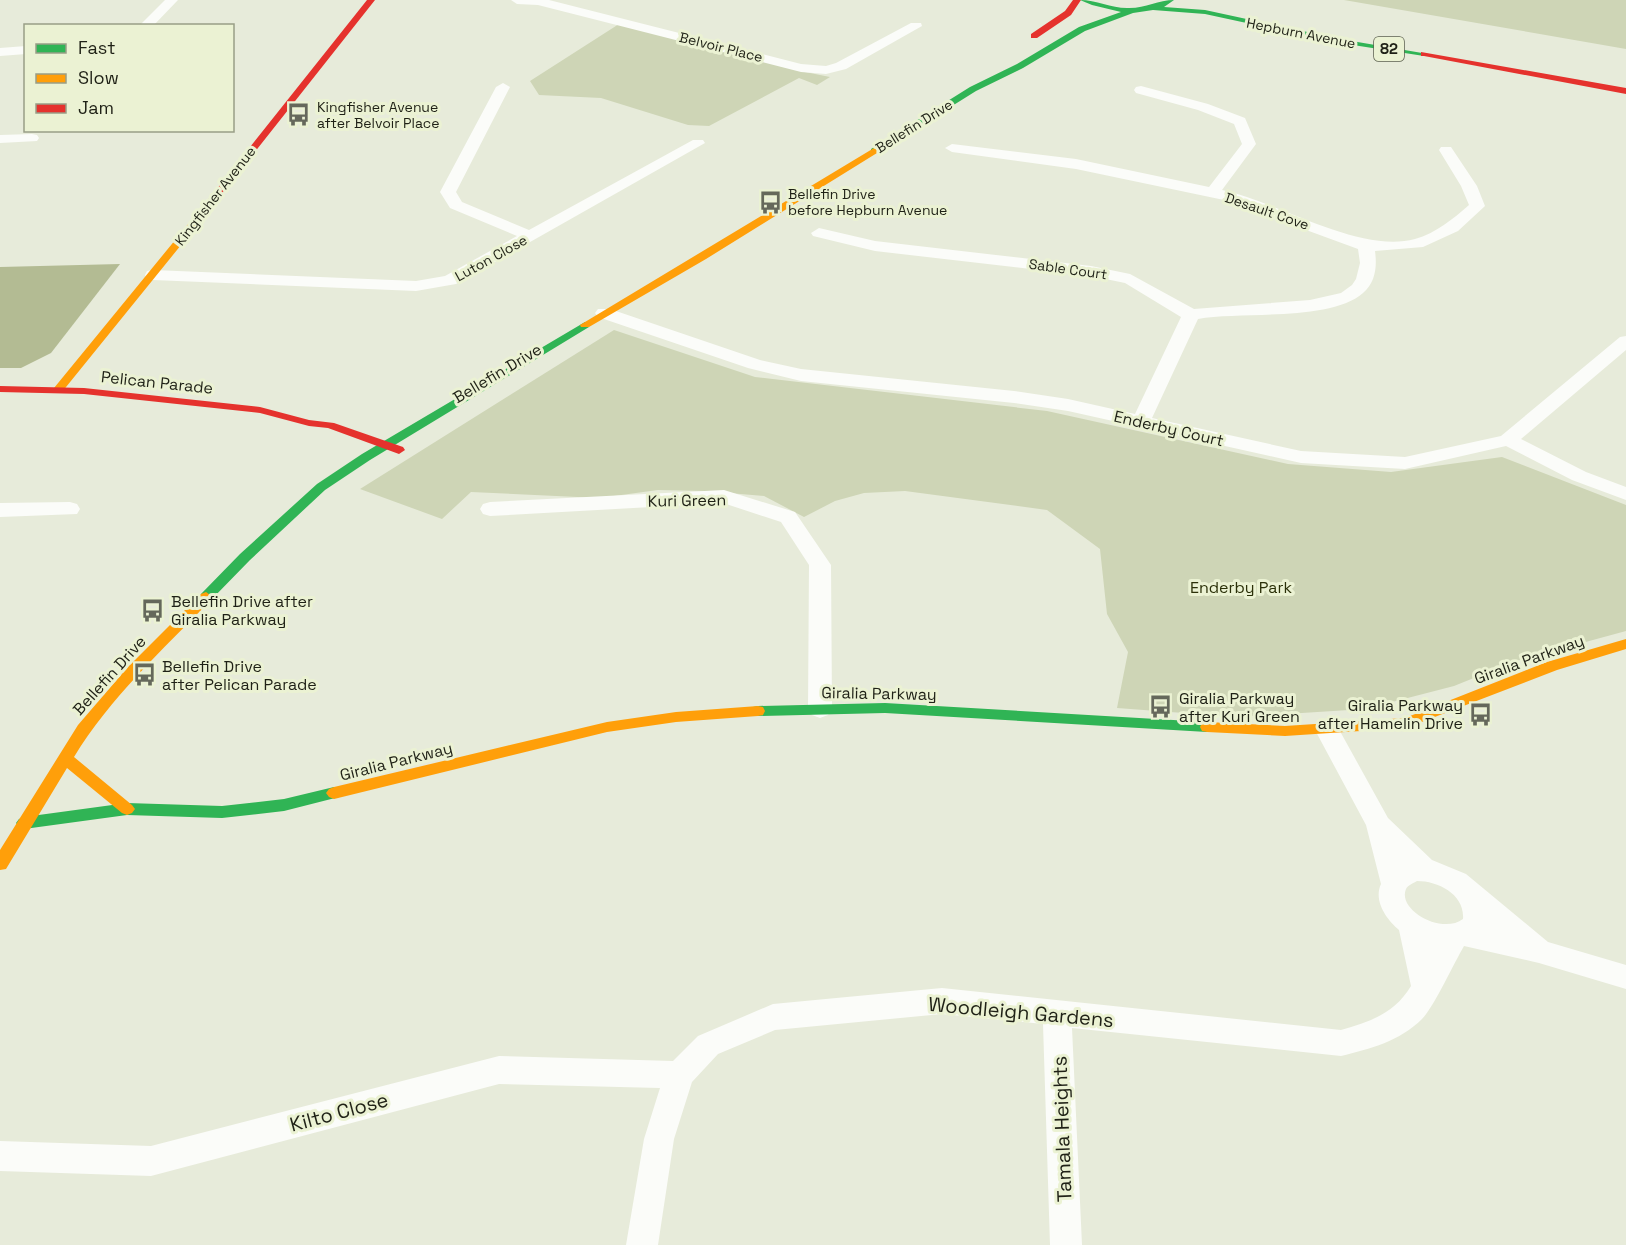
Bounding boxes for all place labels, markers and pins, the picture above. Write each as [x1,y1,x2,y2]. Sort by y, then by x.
place label: Kingfisher Avenue after Belvoir Place [317,98,439,132]
bus stop icon: Kingfisher Avenue after Belvoir Place [286,102,312,128]
place label: Bellefin Drive before Hepburn Avenue [788,185,947,219]
bus stop icon: Bellefin Drive before Hepburn Avenue [757,189,783,215]
place label: Bellefin Drive after Giralia Parkway [171,591,313,630]
bus stop icon: Bellefin Drive after Giralia Parkway [140,597,166,623]
place label: Bellefin Drive after Pelican Parade [162,656,317,695]
bus stop icon: Bellefin Drive after Pelican Parade [131,662,157,688]
place label: Giralia Parkway after Kuri Green [1179,688,1300,727]
bus stop icon: Giralia Parkway after Kuri Green [1148,694,1174,720]
place label: Giralia Parkway after Hamelin Drive [1318,695,1463,734]
bus stop icon: Giralia Parkway after Hamelin Drive [1468,701,1494,727]

